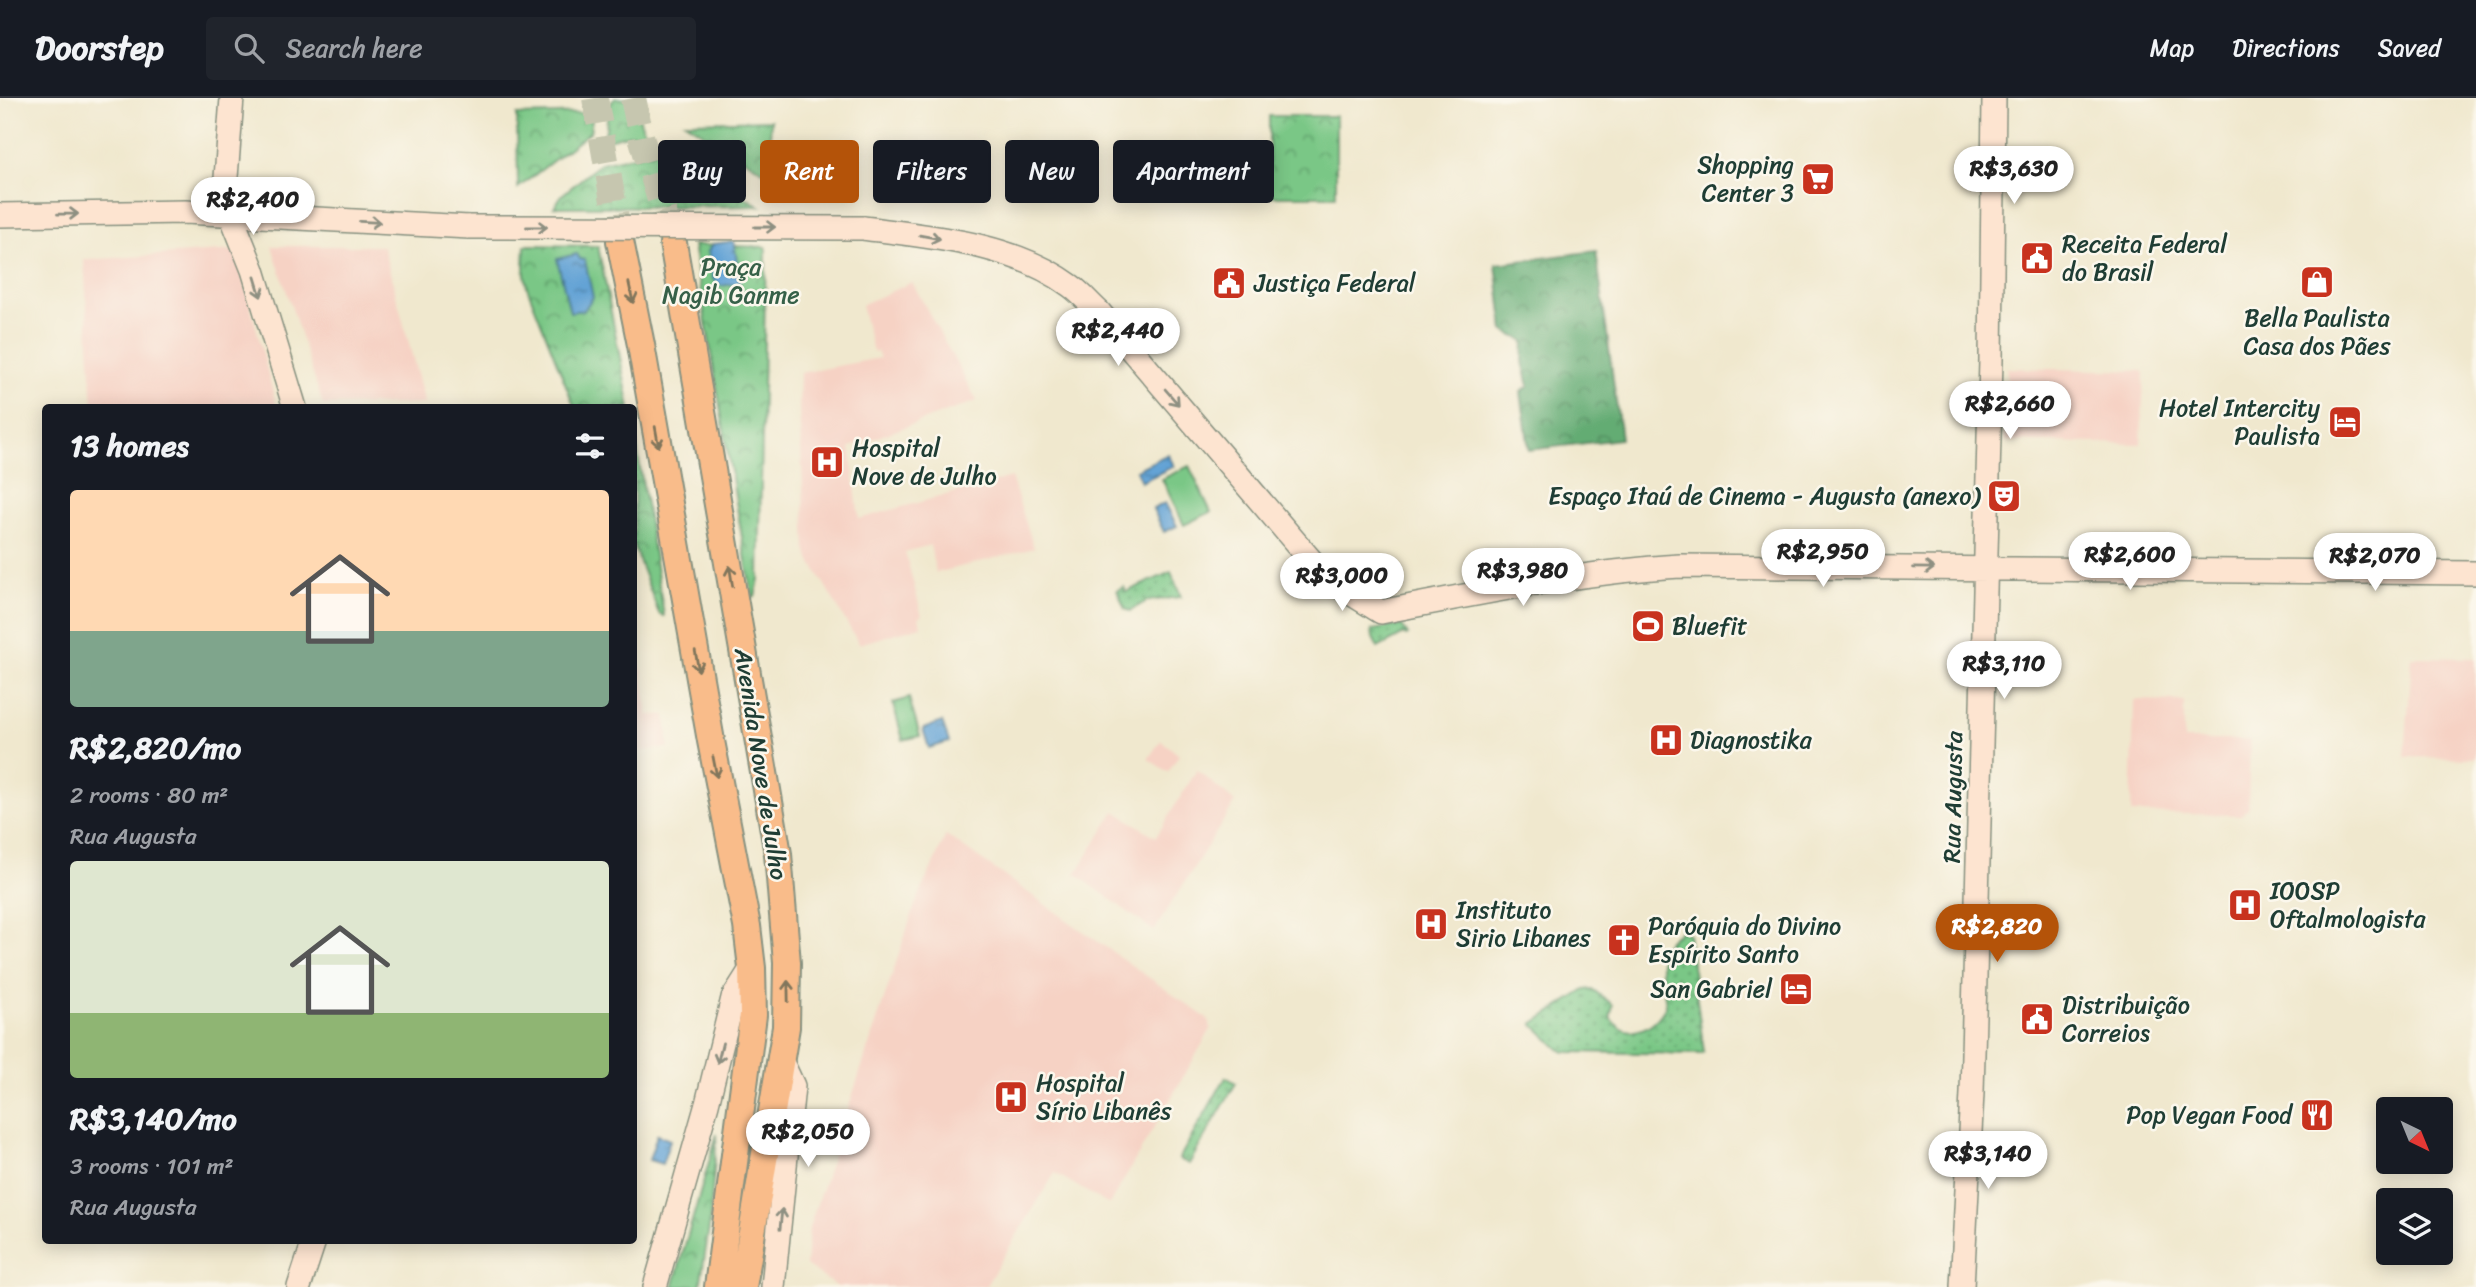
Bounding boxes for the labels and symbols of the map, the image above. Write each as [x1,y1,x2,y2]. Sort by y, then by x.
place label: Shopping Center 3 [1697,144,1794,214]
pin: R$3,630 [1949,146,2079,206]
supermarket icon: Shopping Center 3 [1799,160,1837,198]
pin: R$2,400 [188,178,318,237]
one-way arrow [56,208,79,221]
one-way arrow [358,215,381,228]
one-way arrow [526,220,549,234]
one-way arrow [753,220,776,234]
place label: Receita Federal do Brasil [2062,223,2228,293]
one-way arrow [918,231,941,245]
public building icon: Receita Federal do Brasil [2018,239,2056,277]
park label: Praça Nagib Ganme [662,246,800,316]
place label: Justiça Federal [1253,262,1417,304]
shop icon: Bella Paulista Casa dos Pães [2298,263,2336,301]
public building icon: Justiça Federal [1210,264,1248,302]
one-way arrow [253,276,266,298]
one-way arrow [624,281,638,304]
place label: Bella Paulista Casa dos Pães [2244,297,2391,367]
pin: R$2,440 [1053,308,1183,368]
pin: R$2,660 [1945,382,2075,441]
place label: Hotel Intercity Paulista [2159,387,2321,457]
one-way arrow [1164,388,1180,406]
hotel icon: Hotel Intercity Paulista [2326,403,2364,441]
one-way arrow [651,425,664,447]
place label: Hospital Nove de Julho [852,427,997,497]
hospital icon: Hospital Nove de Julho [808,443,846,481]
place label: Espaço Itaú de Cinema - Augusta (anexo) [1548,475,1981,517]
theatre icon: Espaço Itaú de Cinema - Augusta (anexo) [1985,477,2023,515]
pin: R$2,950 [1758,530,1888,589]
pin: R$2,600 [2065,532,2195,592]
pin: R$2,070 [2310,533,2440,593]
pin: R$3,980 [1458,548,1588,608]
pin: R$3,000 [1277,554,1407,613]
one-way arrow [1913,561,1936,575]
one-way arrow [724,565,737,588]
place label: Bluefit [1672,605,1747,647]
sports icon: Bluefit [1629,607,1667,645]
pin: R$3,110 [1939,642,2069,701]
street label: Avenida Nove de Julho [722,644,800,883]
one-way arrow [691,649,704,672]
place label: Diagnostika [1690,719,1813,761]
hospital icon: Diagnostika [1647,721,1685,759]
street label: Rua Augusta [1931,730,1975,863]
one-way arrow [709,755,723,778]
place label: IOOSP Oftalmologista [2269,870,2426,940]
hospital icon: IOOSP Oftalmologista [2226,886,2264,924]
place label: Instituto Sirio Libanes [1455,889,1591,959]
pin: R$2,820 [1932,904,2062,964]
hospital icon: Instituto Sirio Libanes [1412,905,1450,943]
place label: Paróquia do Divino Espírito Santo [1648,905,1841,975]
church icon: Paróquia do Divino Espírito Santo [1605,921,1643,959]
place label: San Gabriel [1650,968,1773,1010]
hotel icon: San Gabriel [1777,970,1815,1008]
one-way arrow [781,979,794,1002]
place label: Distribuição Correios [2062,984,2190,1054]
public building icon: Distribuição Correios [2018,1000,2056,1038]
one-way arrow [713,1041,726,1064]
place label: Hospital Sírio Libanês [1036,1062,1173,1132]
hospital icon: Hospital Sírio Libanês [992,1078,1030,1116]
place label: Pop Vegan Food [2126,1094,2294,1136]
restaurant icon: Pop Vegan Food [2298,1096,2336,1134]
north arrow [2376,1097,2454,1174]
pin: R$2,050 [743,1110,873,1169]
pin: R$3,140 [1923,1132,2053,1191]
one-way arrow [775,1208,788,1231]

